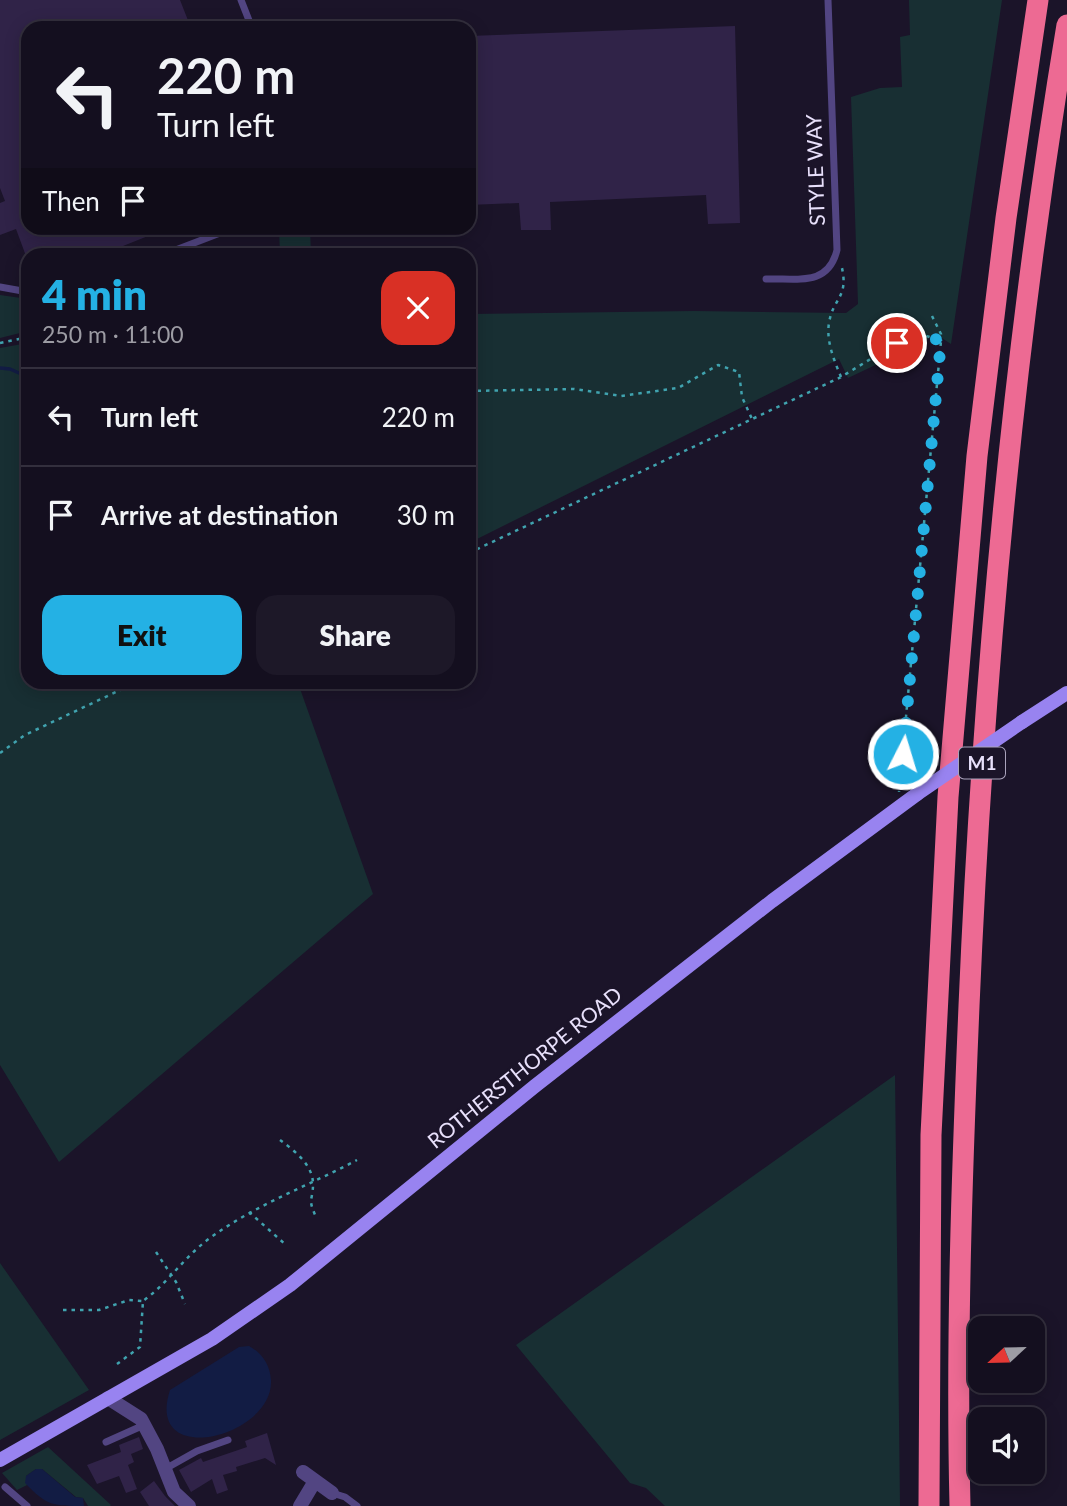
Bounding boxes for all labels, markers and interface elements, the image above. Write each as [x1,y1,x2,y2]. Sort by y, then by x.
text: 220 m [157,46,295,104]
icon: left [42,49,133,140]
text: Turn left [157,105,274,144]
street label: STYLE WAY [800,113,829,226]
icon: arrive [114,182,152,220]
text: Then [42,185,100,217]
text: 4 min [42,269,147,319]
button: close [381,271,455,345]
pin [867,313,927,373]
text: 250 m · 11:00 [42,320,184,348]
icon: arrive [878,324,916,362]
icon: left [42,398,80,436]
text: Turn left [101,401,198,433]
text: 220 m [382,401,455,433]
icon: arrive [42,496,80,534]
text: Arrive at destination [101,499,338,531]
text: 30 m [397,499,455,531]
button: Exit [42,595,242,675]
button: Share [256,595,455,675]
position arrow [866,717,940,791]
road number: M1 [959,748,1005,778]
street label: ROTHERSTHORPE ROAD [422,981,626,1153]
north arrow [968,1316,1045,1393]
map controls [968,1316,1045,1484]
button: sound [968,1407,1045,1484]

